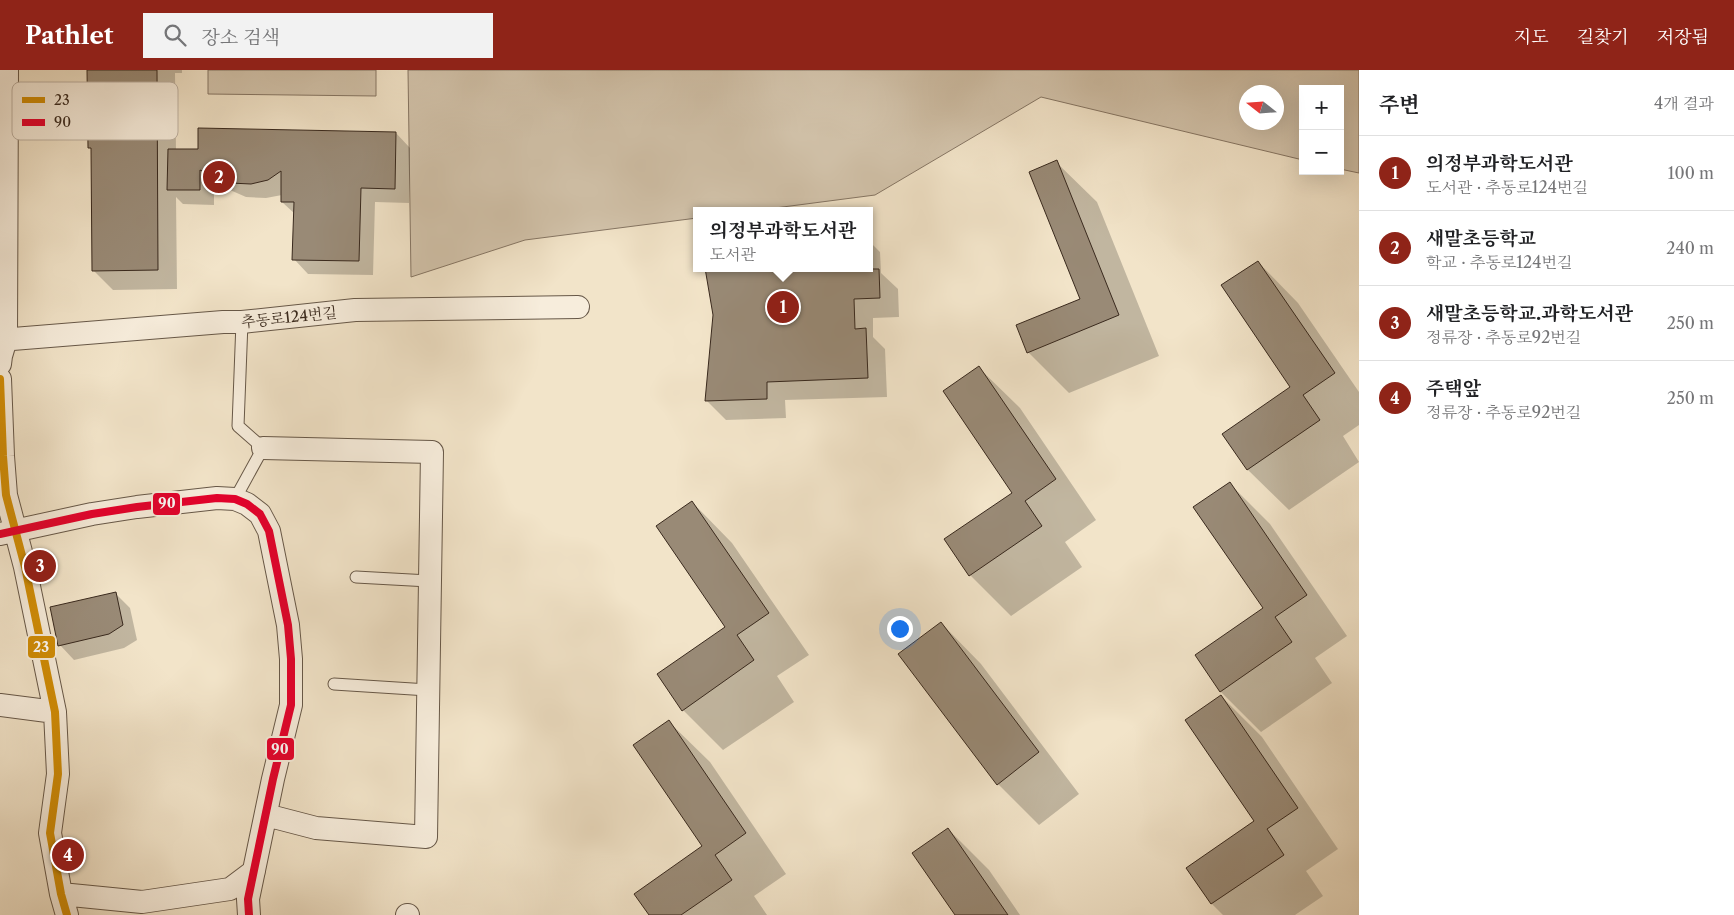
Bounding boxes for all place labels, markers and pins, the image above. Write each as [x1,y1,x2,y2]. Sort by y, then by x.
pin: 2 [203,158,235,196]
pin: 1 [767,288,799,326]
pin: 3 [24,547,56,585]
pin: 4 [52,836,84,874]

